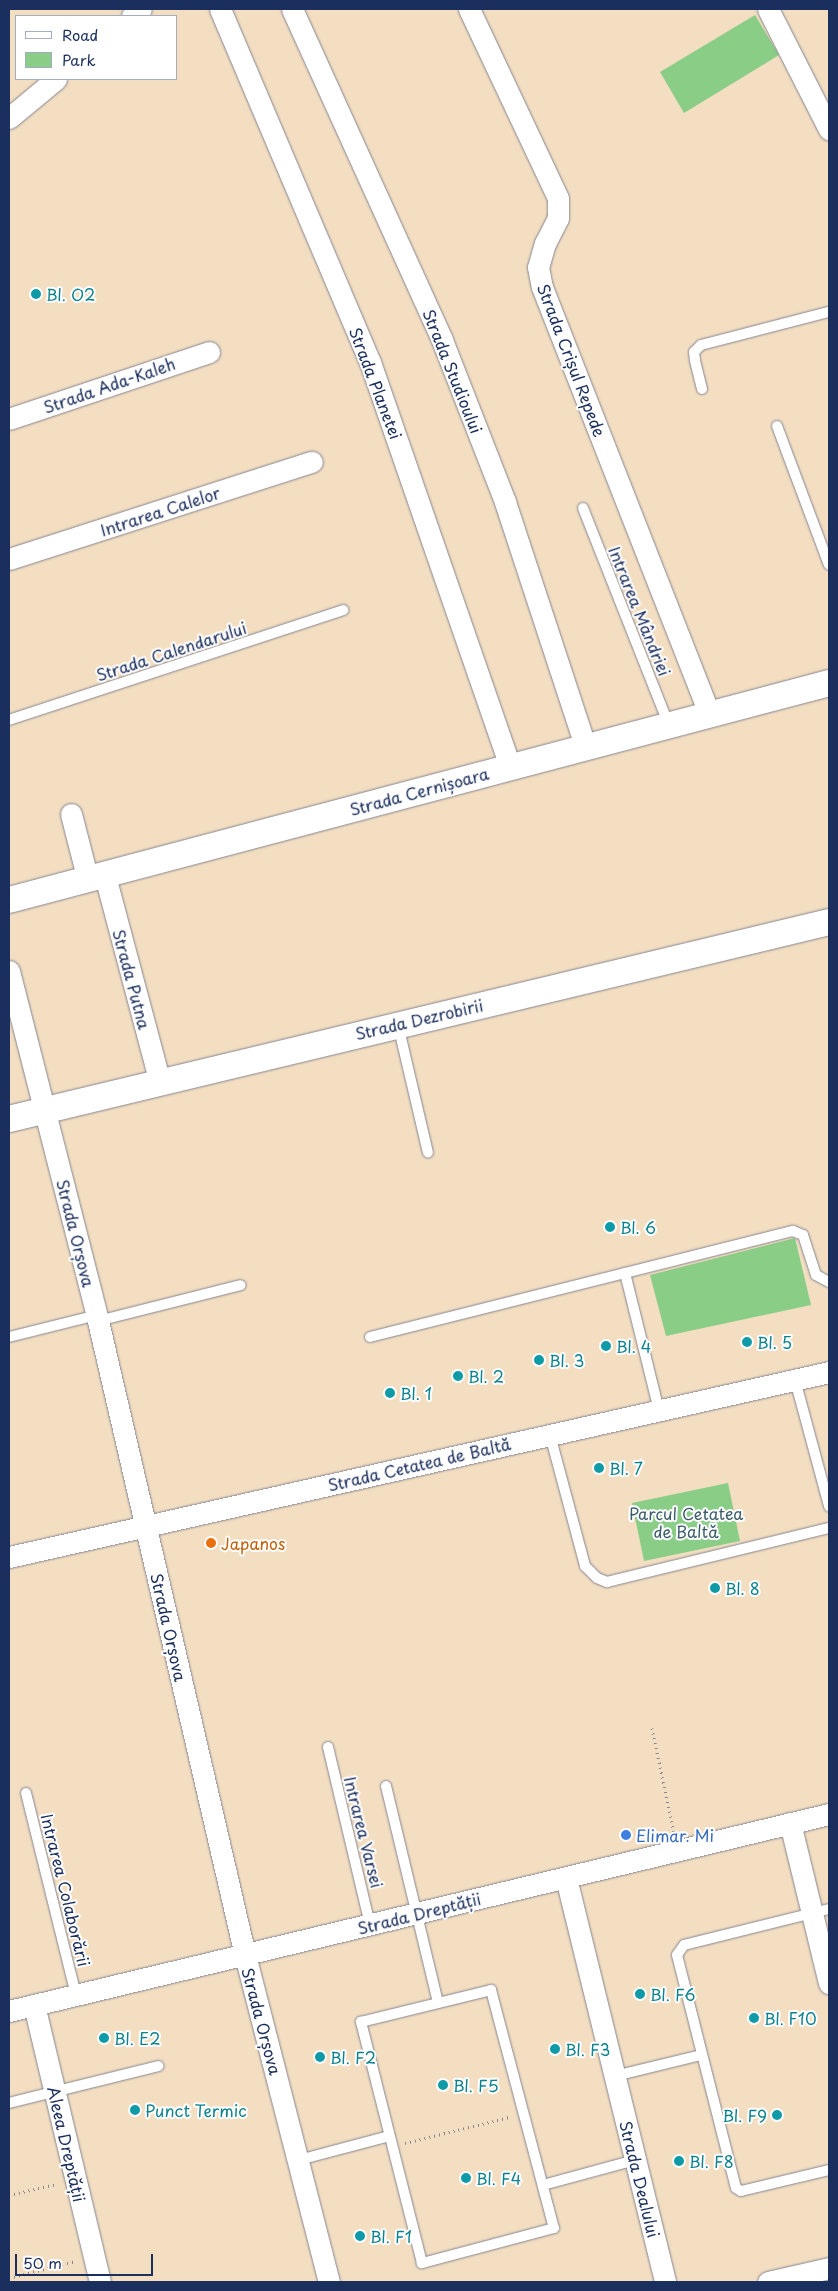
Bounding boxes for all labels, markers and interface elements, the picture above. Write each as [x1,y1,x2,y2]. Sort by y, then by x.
legend [15,15,178,80]
text: Road [62,23,98,46]
text: Park [62,48,96,71]
street label: Strada Crișul Repede [534,281,610,439]
place label: Bl. O2 [46,284,95,304]
marker: Bl. O2 [30,288,42,300]
street label: Strada Studioului [419,306,487,436]
street label: Strada Planetei [346,324,406,442]
street label: Strada Ada-Kaleh [40,353,178,417]
street label: Intrarea Calelor [98,483,222,539]
street label: Intrarea Mândriei [605,543,675,679]
street label: Strada Calendarului [94,618,248,684]
street label: Strada Cernișoara [347,763,491,819]
street label: Strada Putna [109,927,155,1031]
street label: Strada Dezrobirii [352,995,486,1043]
street label: Strada Orșova [53,1177,99,1289]
place label: Bl. 6 [620,1217,656,1237]
marker: Bl. 6 [604,1221,616,1233]
place label: Bl. 5 [757,1332,792,1352]
place label: Bl. 4 [616,1336,651,1356]
marker: Bl. 5 [741,1336,753,1348]
marker: Bl. 4 [600,1340,612,1352]
place label: Bl. 3 [549,1350,584,1370]
marker: Bl. 3 [533,1354,545,1366]
place label: Bl. 2 [468,1366,504,1386]
marker: Bl. 2 [452,1370,464,1382]
place label: Bl. 1 [400,1383,432,1403]
marker: Bl. 1 [384,1387,396,1399]
street label: Strada Cetatea de Baltă [325,1433,513,1495]
place label: Bl. 7 [609,1458,643,1478]
marker: Bl. 7 [593,1462,605,1474]
park label: Parcul Cetatea de Baltă [629,1503,743,1541]
place label: Japanos [221,1533,285,1553]
marker: Japanos [205,1537,217,1549]
street label: Strada Orșova [147,1571,191,1683]
place label: Bl. 8 [725,1578,759,1598]
marker: Bl. 8 [709,1582,721,1594]
street label: Intrarea Varsei [341,1773,387,1891]
street label: Intrarea Colaborării [38,1811,94,1969]
place label: Elimar. Mi [636,1825,714,1845]
marker: Elimar. Mi [620,1829,632,1841]
street label: Strada Dreptății [355,1888,483,1938]
street label: Strada Orșova [238,1965,286,2077]
place label: Bl. F6 [650,1984,694,2004]
marker: Bl. F6 [634,1988,646,2000]
place label: Bl. F10 [764,2008,817,2028]
marker: Bl. F10 [748,2012,760,2024]
place label: Bl. E2 [114,2028,160,2048]
marker: Bl. E2 [98,2032,110,2044]
place label: Bl. F3 [565,2039,609,2059]
marker: Bl. F3 [549,2043,561,2055]
place label: Bl. F2 [330,2047,375,2067]
marker: Bl. F2 [314,2051,326,2063]
place label: Bl. F5 [453,2075,497,2095]
marker: Bl. F5 [437,2079,449,2091]
street label: Aleea Dreptății [44,2084,90,2204]
place label: Punct Termic [145,2100,246,2120]
marker: Punct Termic [129,2104,141,2116]
place label: Bl. F9 [723,2105,767,2125]
marker: Bl. F9 [771,2109,783,2121]
street label: Strada Dealului [616,2118,664,2240]
place label: Bl. F8 [689,2151,733,2171]
marker: Bl. F8 [673,2155,685,2167]
place label: Bl. F4 [476,2168,520,2188]
marker: Bl. F4 [460,2172,472,2184]
place label: Bl. F1 [370,2226,411,2246]
marker: Bl. F1 [354,2230,366,2242]
scale bar [18,2244,155,2276]
text: 50 m [23,2251,62,2274]

